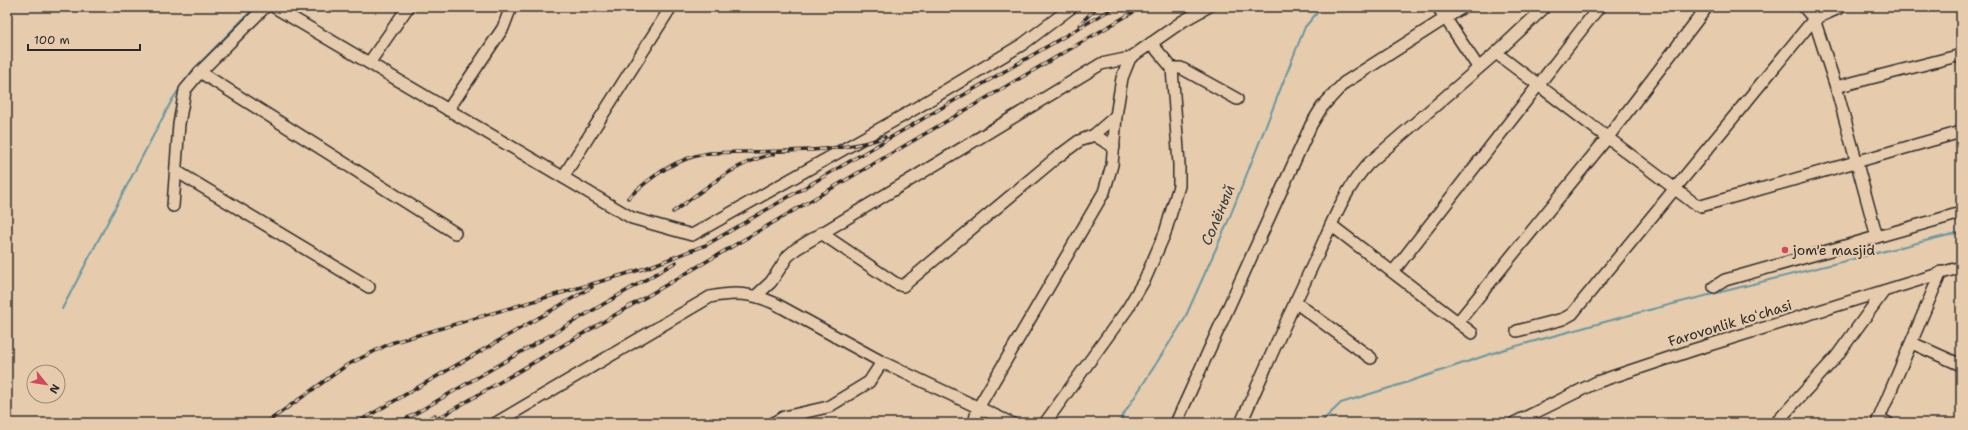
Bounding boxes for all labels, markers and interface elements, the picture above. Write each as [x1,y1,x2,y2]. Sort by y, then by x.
scale bar [28,26,140,52]
text: 100 m [34,32,70,48]
water label: Солёный [1196,182,1240,248]
place label: jom'e masjid [1792,241,1875,259]
marker: jom'e masjid [1780,245,1790,255]
street label: Farovonlik koʻchasi [1666,296,1794,350]
north arrow [26,364,66,404]
text: N [45,381,63,397]

